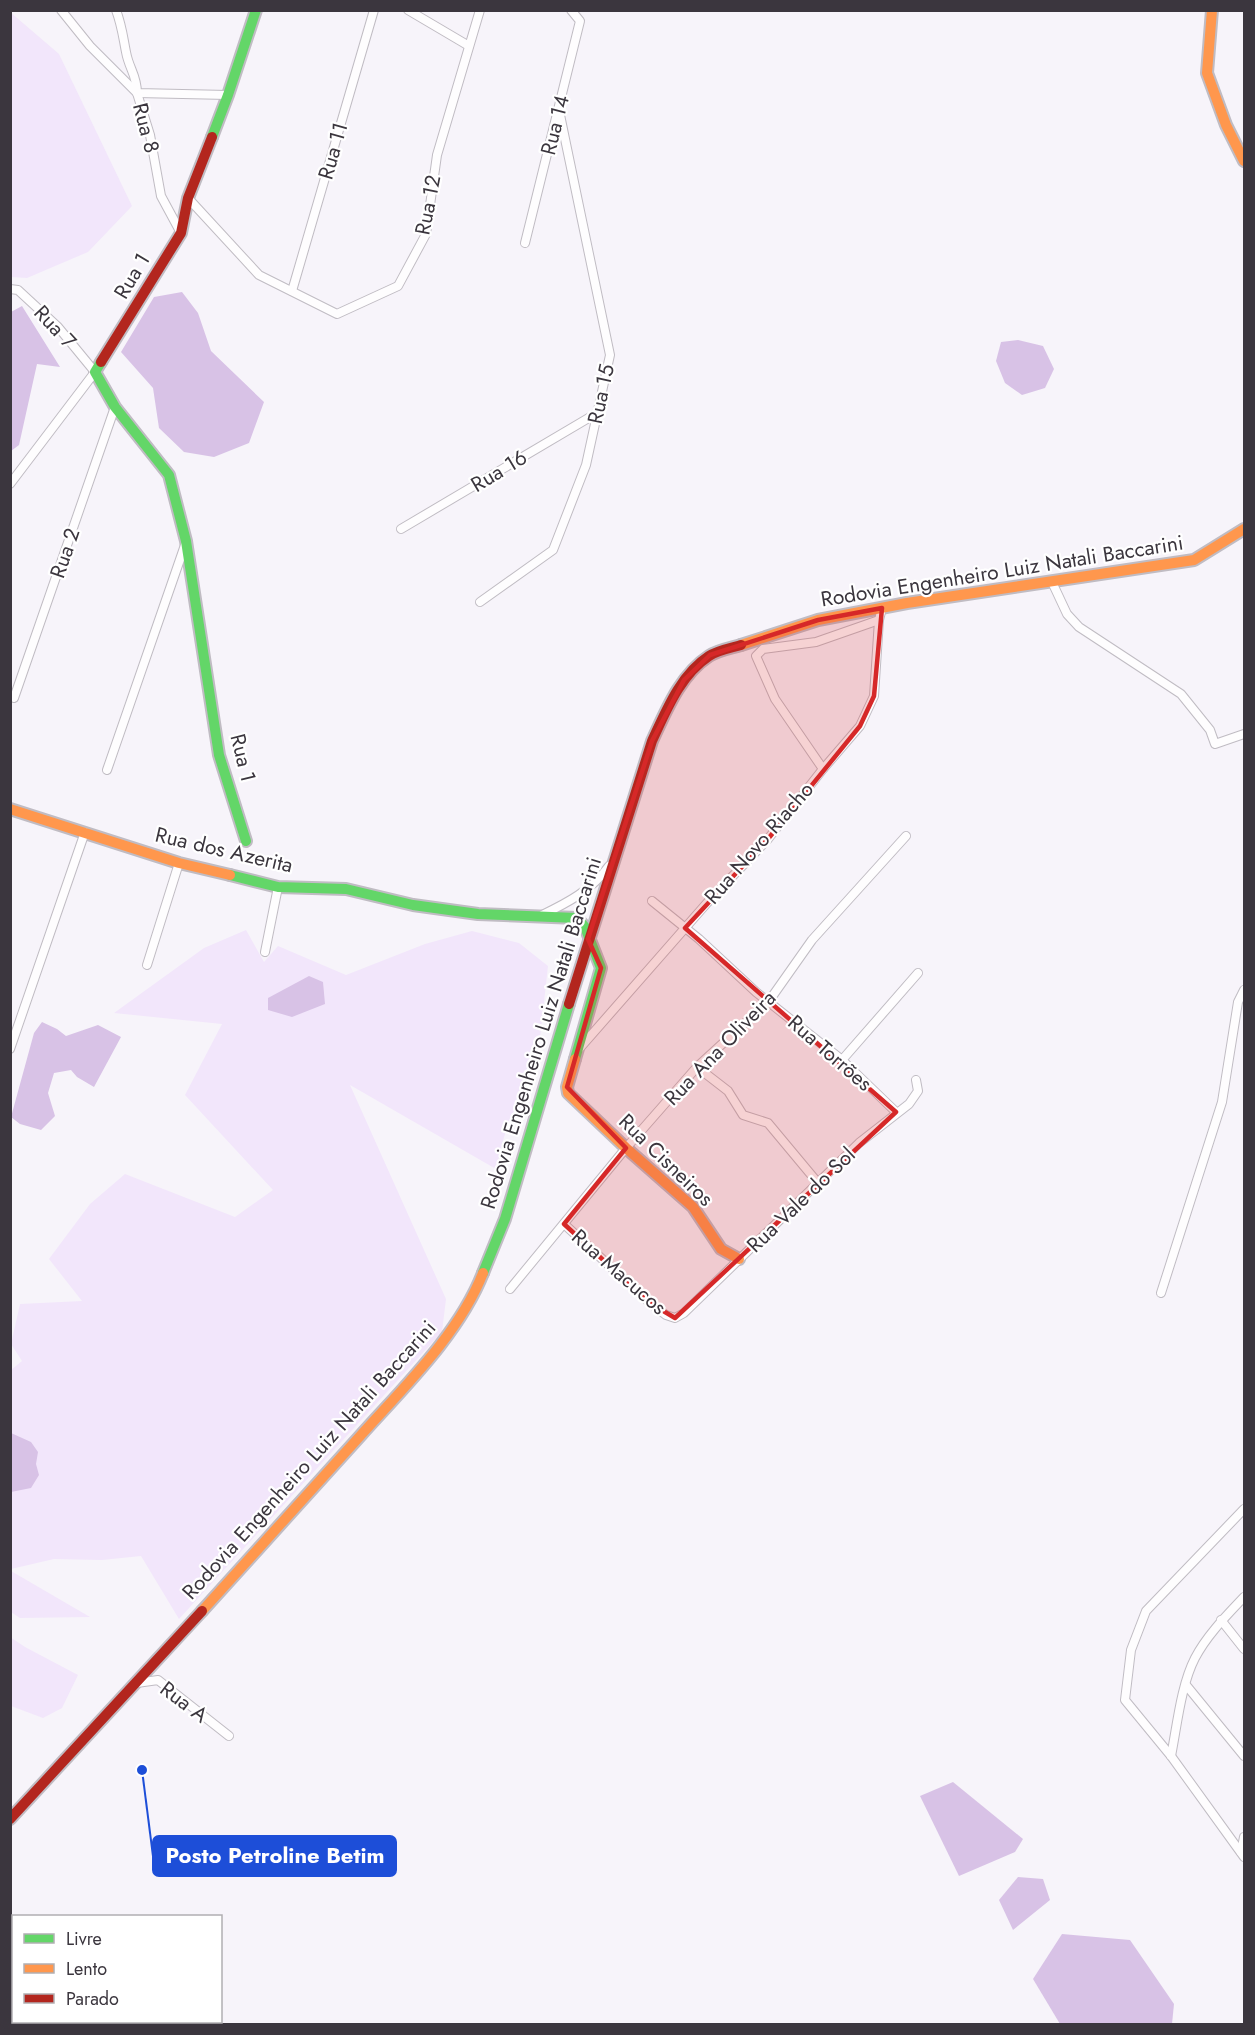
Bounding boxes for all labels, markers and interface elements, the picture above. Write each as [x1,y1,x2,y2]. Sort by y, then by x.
street label: Rua 14 [533,92,577,158]
street label: Rua 8 [125,100,167,156]
street label: Rua 11 [311,119,355,183]
street label: Rua 12 [407,172,449,238]
street label: Rua 1 [107,247,157,305]
street label: Rua 7 [27,298,83,356]
street label: Rua 15 [580,361,622,427]
street label: Rua 16 [465,443,533,499]
street label: Rua 2 [42,524,88,582]
street label: Rodovia Engenheiro Luiz Natali Baccarini [819,528,1185,614]
street label: Rua 1 [223,731,263,785]
street label: Rua Novo Riacho [697,775,821,911]
street label: Rua dos Azerita [152,820,296,880]
street label: Rodovia Engenheiro Luiz Natali Baccarini [473,853,609,1213]
street label: Rua Ana Oliveira [657,984,783,1112]
street label: Rua Torrões [781,1008,879,1098]
street label: Rua Cisneiros [612,1107,720,1213]
street label: Rua Vale do Sol [740,1140,862,1260]
street label: Rua Macucos [565,1222,673,1322]
street label: Rodovia Engenheiro Luiz Natali Baccarini [175,1314,443,1606]
street label: Rua A [154,1674,214,1730]
callout: Posto Petroline Betim [153,1836,396,1876]
text: Posto Petroline Betim [165,1839,385,1871]
legend [12,1915,222,2023]
text: Livre [66,1926,102,1952]
text: Lento [66,1956,107,1982]
text: Parado [66,1986,119,2012]

